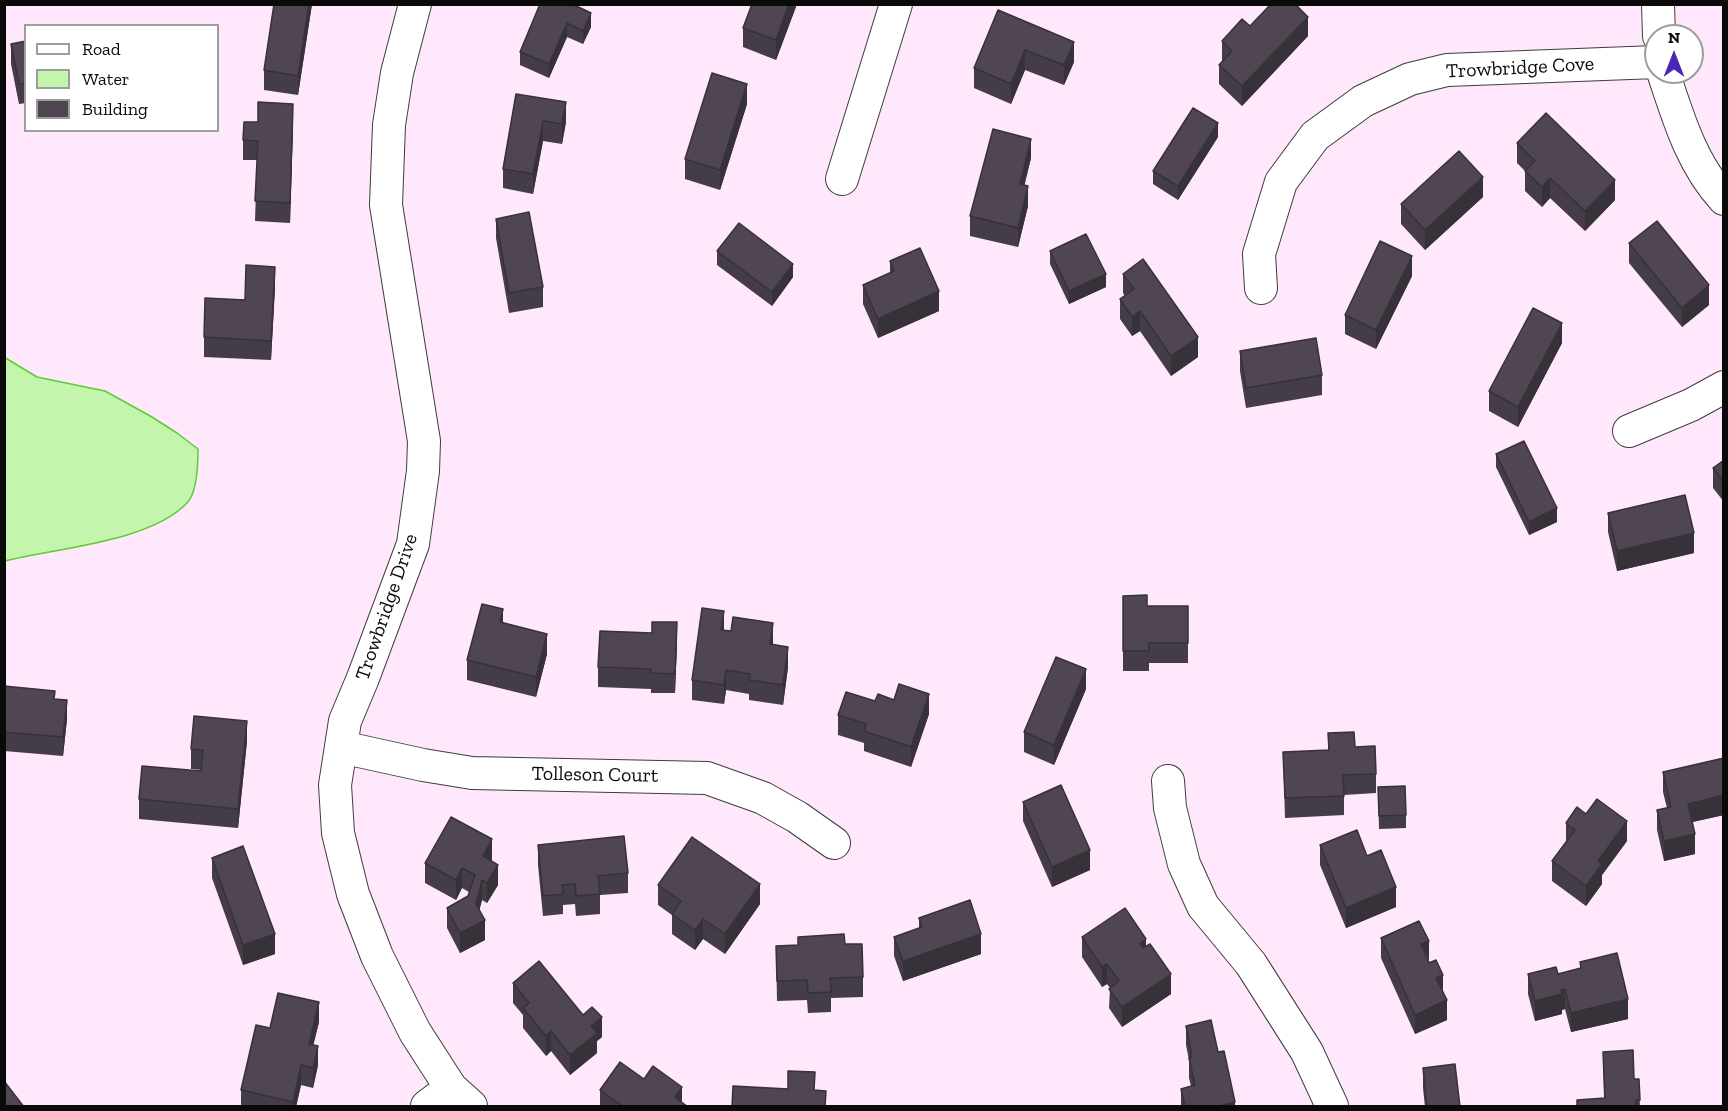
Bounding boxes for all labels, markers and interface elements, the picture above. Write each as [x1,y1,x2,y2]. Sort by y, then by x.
legend [24,24,219,132]
north arrow [1644,24,1704,84]
text: N [1668,28,1680,47]
text: Road [82,38,121,60]
street label: Trowbridge Cove [1445,52,1595,84]
text: Water [82,68,129,90]
text: Building [82,98,148,120]
street label: Trowbridge Drive [351,531,423,683]
street label: Tolleson Court [531,762,659,788]

